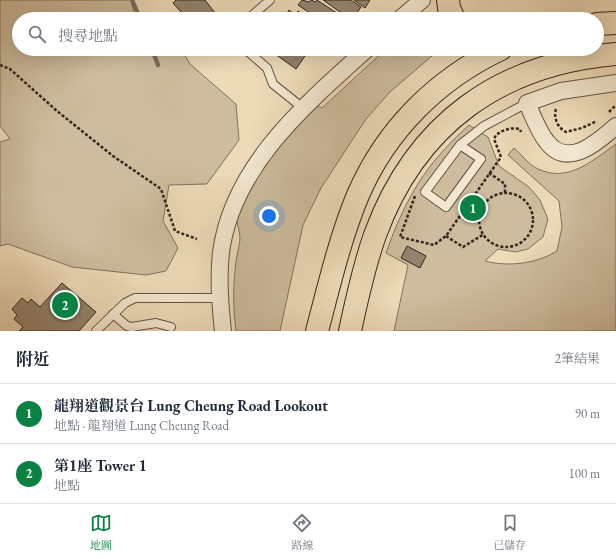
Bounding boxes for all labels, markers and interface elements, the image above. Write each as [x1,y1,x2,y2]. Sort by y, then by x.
search box [12,12,604,56]
icon: search [26,23,48,45]
text: 搜尋地點 [58,26,118,45]
pin: 1 [460,193,486,223]
your location [259,206,279,226]
pin: 2 [52,290,78,320]
text: 附近 [16,348,50,370]
text: 2筆結果 [555,350,600,367]
text: 龍翔道觀景台 Lung Cheung Road Lookout [54,396,328,415]
text: 1 [26,405,32,422]
text: 90 m [575,405,600,422]
text: 地點 · 龍翔道 Lung Cheung Road [54,417,229,434]
text: 第1座 Tower 1 [54,456,147,475]
text: 2 [26,465,32,482]
text: 100 m [569,465,600,482]
text: 地點 [54,477,80,494]
tab: 地圖 [90,512,112,552]
tab: 路線 [291,512,313,552]
tab: 已儲存 [493,512,526,552]

